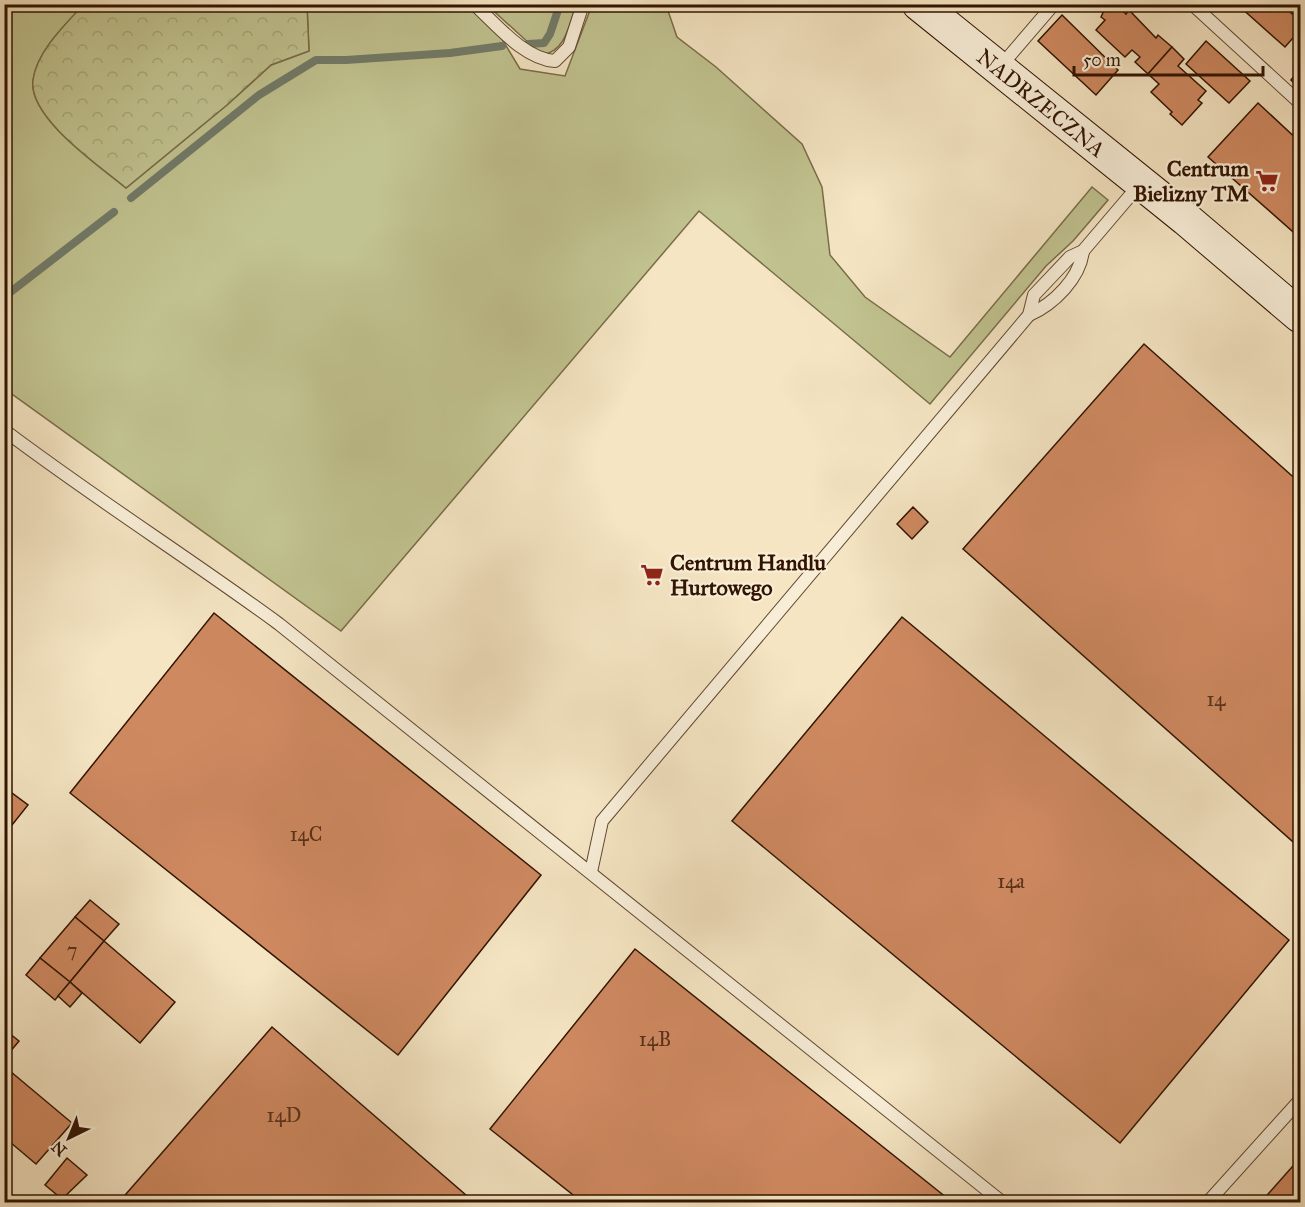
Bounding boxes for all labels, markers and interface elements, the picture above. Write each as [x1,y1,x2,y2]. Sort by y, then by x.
scale bar [1074,39,1263,77]
street label: NADRZECZNA [971,43,1111,163]
text: 50 m [1083,49,1121,71]
place label: Centrum Bielizny TM [1133,155,1250,207]
supermarket icon: Centrum Bielizny TM [1254,168,1280,194]
place label: Centrum Handlu Hurtowego [670,549,826,601]
supermarket icon: Centrum Handlu Hurtowego [639,562,665,588]
house number: 14 [1206,687,1226,711]
house number: 14C [290,822,322,846]
house number: 14a [997,869,1025,893]
house number: 7 [67,938,77,962]
house number: 14B [639,1027,671,1051]
house number: 14D [267,1103,301,1127]
north arrow [39,1108,99,1168]
text: N [47,1137,71,1160]

